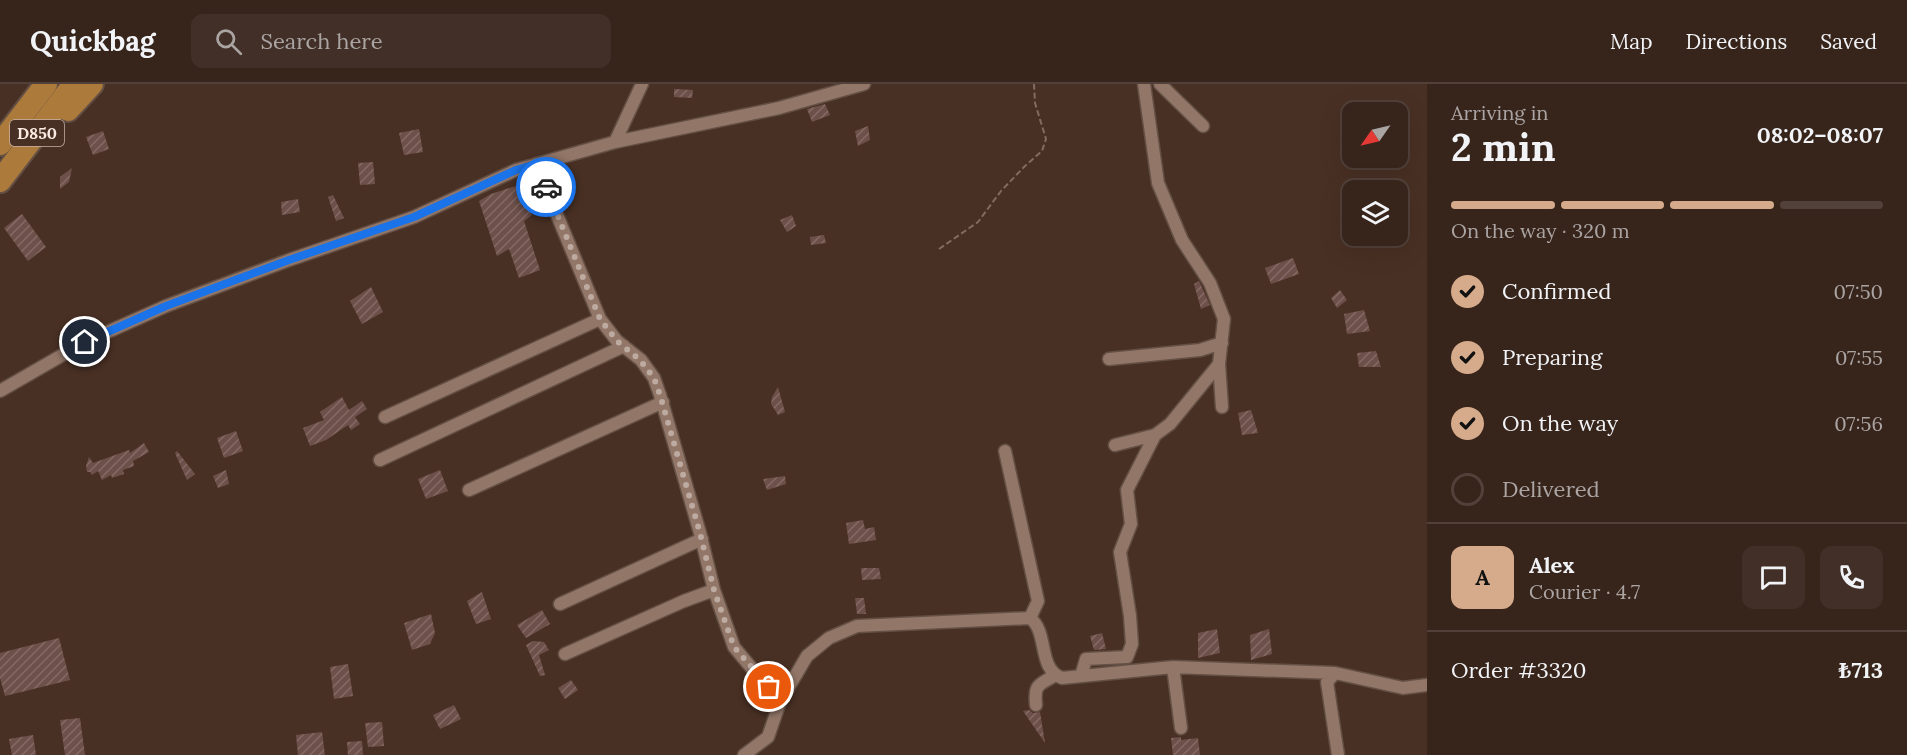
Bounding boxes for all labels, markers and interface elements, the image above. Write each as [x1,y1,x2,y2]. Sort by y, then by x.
search box [191,14,611,68]
text: Quickbag [30,23,155,59]
icon: search [212,25,245,58]
text: Search here [260,27,383,55]
text: Map [1610,28,1653,55]
text: Directions [1686,28,1787,55]
text: Saved [1820,28,1877,55]
text: Arriving in [1451,100,1548,125]
north arrow [1342,102,1408,168]
map controls [1342,102,1408,246]
road number: D850 [10,120,64,146]
text: 08:02–08:07 [1757,121,1883,149]
text: 2 min [1451,122,1556,172]
courier [516,157,576,217]
icon: car [530,171,563,204]
button: layers [1342,180,1408,246]
text: On the way · 320 m [1451,218,1630,243]
icon: check [1451,275,1484,308]
text: Confirmed [1502,277,1611,305]
text: 07:50 [1833,279,1883,304]
pin [59,316,110,367]
icon: home [68,325,101,358]
icon: check [1451,341,1484,374]
text: Preparing [1502,343,1602,371]
text: 07:55 [1835,345,1883,370]
icon: check [1451,407,1484,440]
text: On the way [1502,409,1618,437]
text: 07:56 [1834,411,1883,436]
text: Delivered [1502,475,1600,503]
button: chat [1742,546,1805,609]
button: phone [1820,546,1883,609]
text: Alex [1529,551,1574,579]
text: A [1475,563,1490,591]
text: Courier · 4.7 [1529,579,1640,604]
text: Order #3320 [1451,656,1586,684]
text: ₺713 [1838,656,1883,684]
pin [743,661,794,712]
icon: bag [752,670,785,703]

